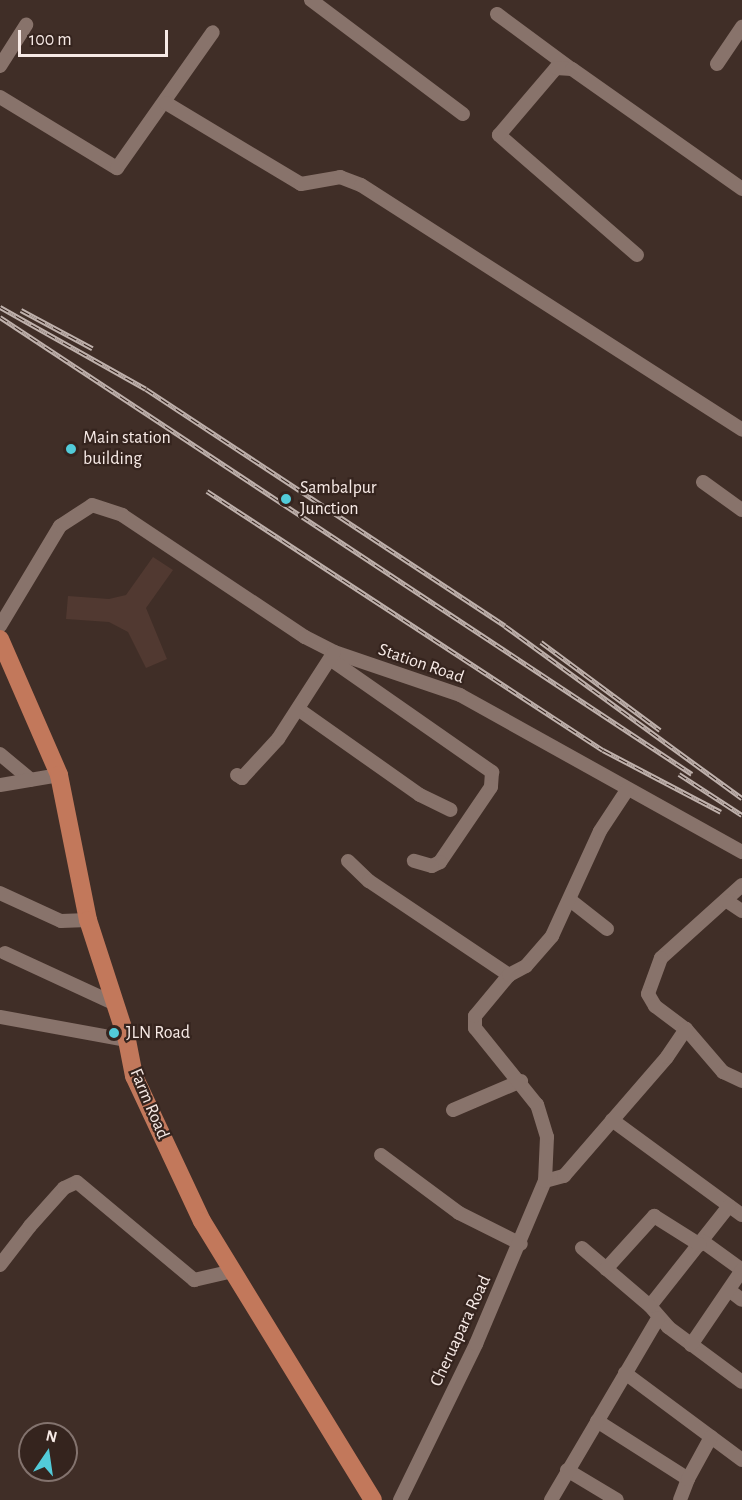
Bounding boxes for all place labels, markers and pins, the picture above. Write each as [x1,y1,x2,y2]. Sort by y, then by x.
place label: Main station building [83,428,171,470]
marker: Main station building [64,442,78,456]
place label: Sambalpur Junction [300,478,377,520]
marker: Sambalpur Junction [277,490,295,508]
place label: JLN Road [126,1022,190,1044]
marker: JLN Road [107,1026,121,1040]

